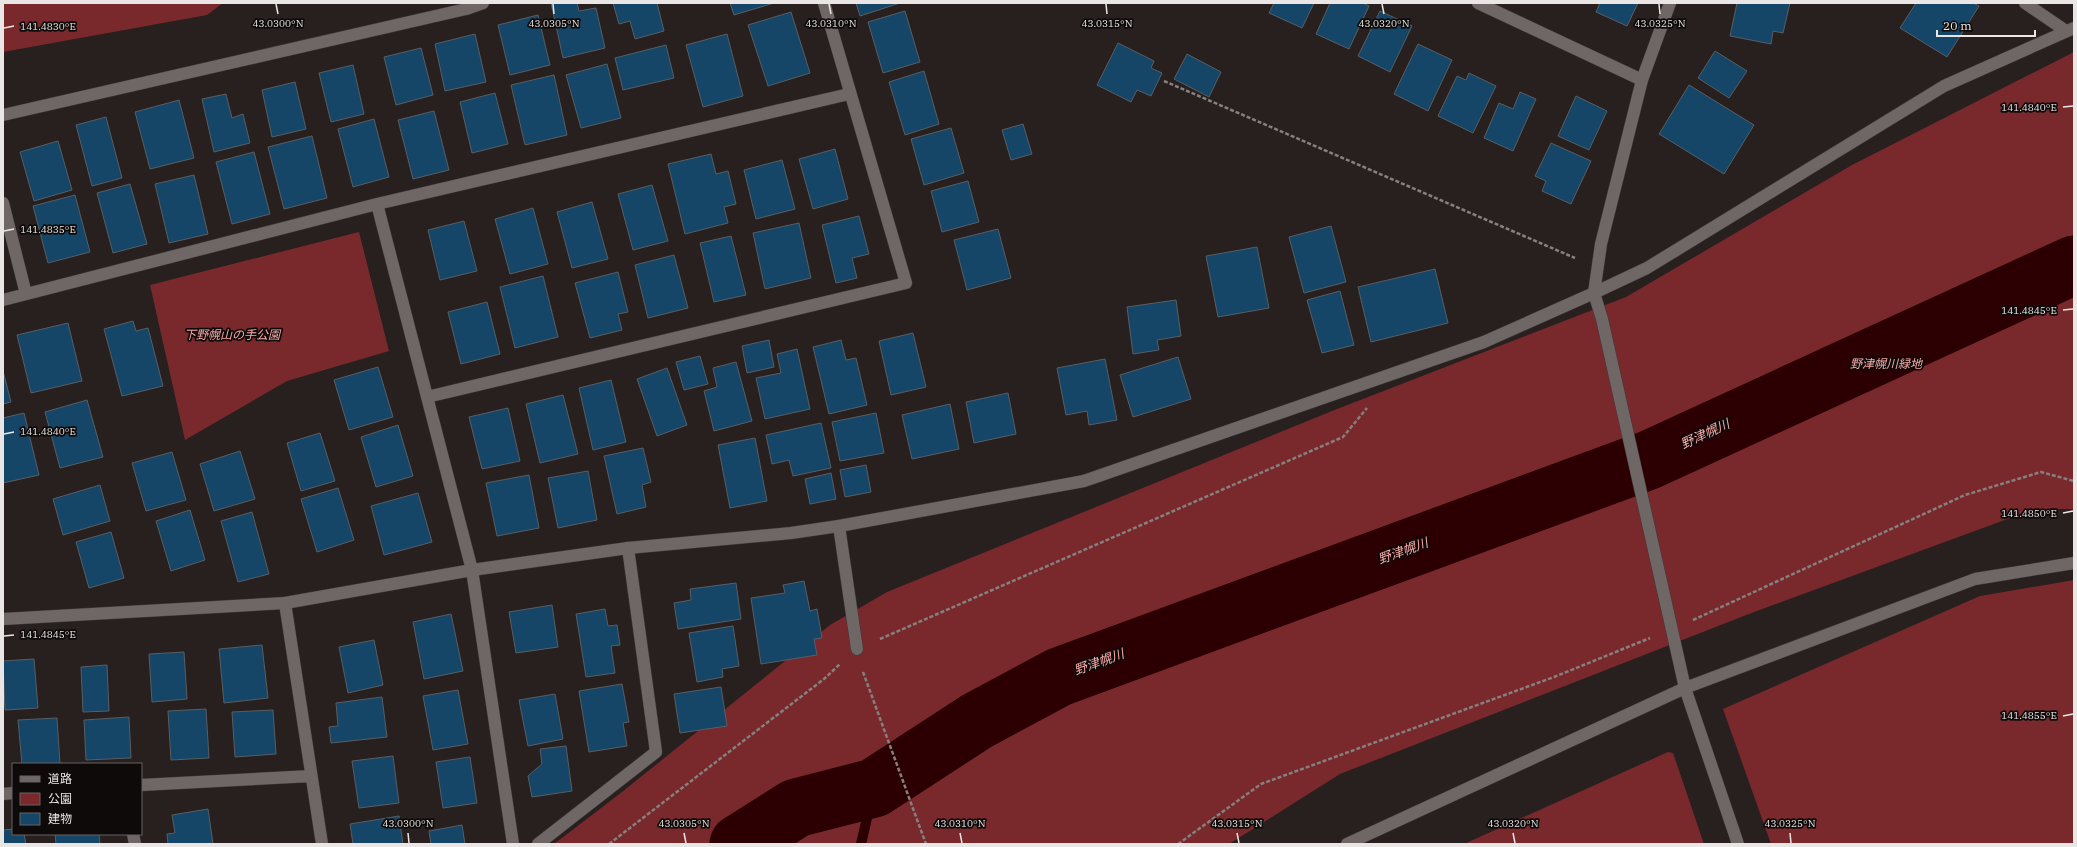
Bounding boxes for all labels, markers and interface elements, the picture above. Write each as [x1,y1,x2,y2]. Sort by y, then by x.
scale bar [1937,12,2035,38]
text: 43.0300°N [252,17,304,30]
text: 43.0305°N [528,17,580,30]
text: 43.0310°N [805,17,857,30]
text: 43.0315°N [1081,17,1133,30]
text: 43.0320°N [1358,17,1410,30]
text: 43.0325°N [1634,17,1686,30]
text: 20 m [1943,18,1972,33]
text: 141.4830°E [20,20,76,33]
text: 141.4840°E [2001,101,2057,114]
text: 141.4835°E [20,223,76,236]
text: 141.4845°E [2001,304,2057,317]
park label: 下野幌山の手公園 [184,327,282,342]
park label: 野津幌川緑地 [1850,356,1924,371]
water label: 野津幌川 [1678,414,1734,453]
text: 141.4840°E [20,425,76,438]
text: 141.4850°E [2001,507,2057,520]
water label: 野津幌川 [1376,533,1432,568]
text: 141.4845°E [20,628,76,641]
water label: 野津幌川 [1072,644,1128,679]
text: 141.4855°E [2001,709,2057,722]
legend [12,763,142,835]
text: 道路 [48,771,72,786]
text: 公園 [48,791,72,806]
text: 建物 [48,811,72,826]
text: 43.0300°N [382,817,434,830]
text: 43.0305°N [658,817,710,830]
text: 43.0310°N [934,817,986,830]
text: 43.0315°N [1211,817,1263,830]
text: 43.0320°N [1487,817,1539,830]
text: 43.0325°N [1764,817,1816,830]

